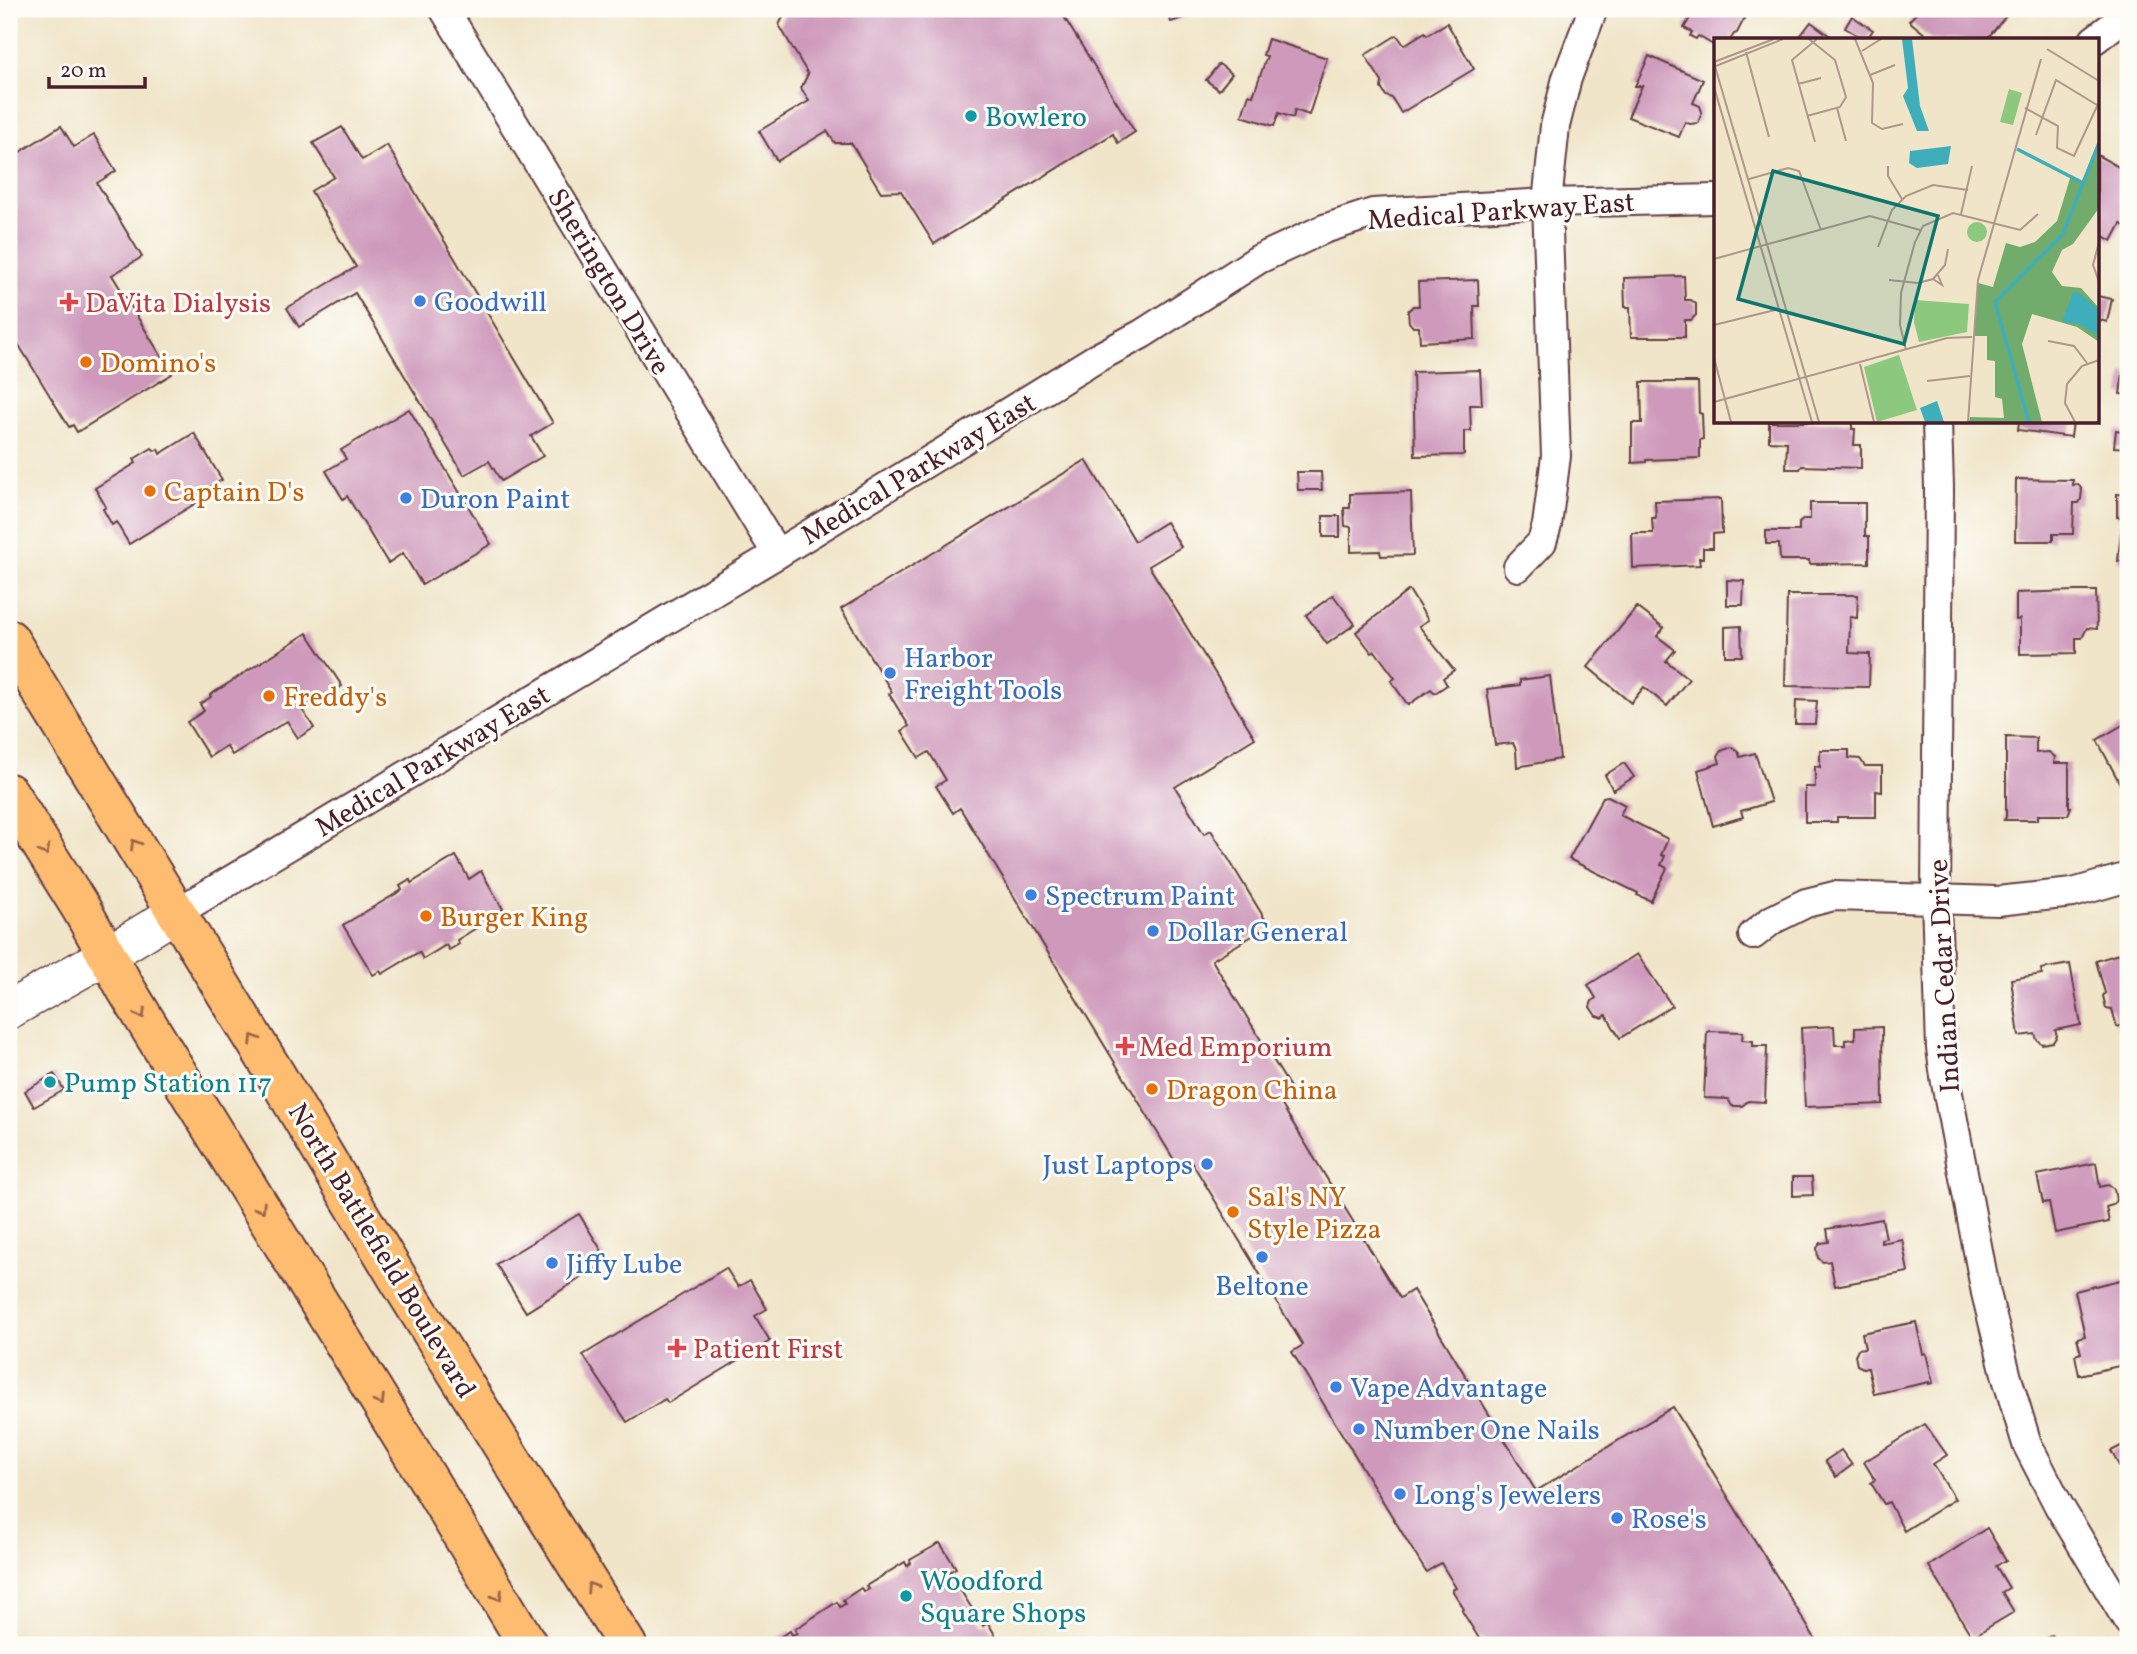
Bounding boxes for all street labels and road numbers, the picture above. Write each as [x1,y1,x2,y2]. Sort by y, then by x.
street label: Sherington Drive [537,181,679,383]
street label: Medical Parkway East [1366,184,1636,241]
street label: Medical Parkway East [794,384,1044,556]
street label: Medical Parkway East [308,676,558,848]
street label: Indian Cedar Drive [1920,858,1971,1094]
street label: North Battlefield Boulevard [277,1096,485,1406]

